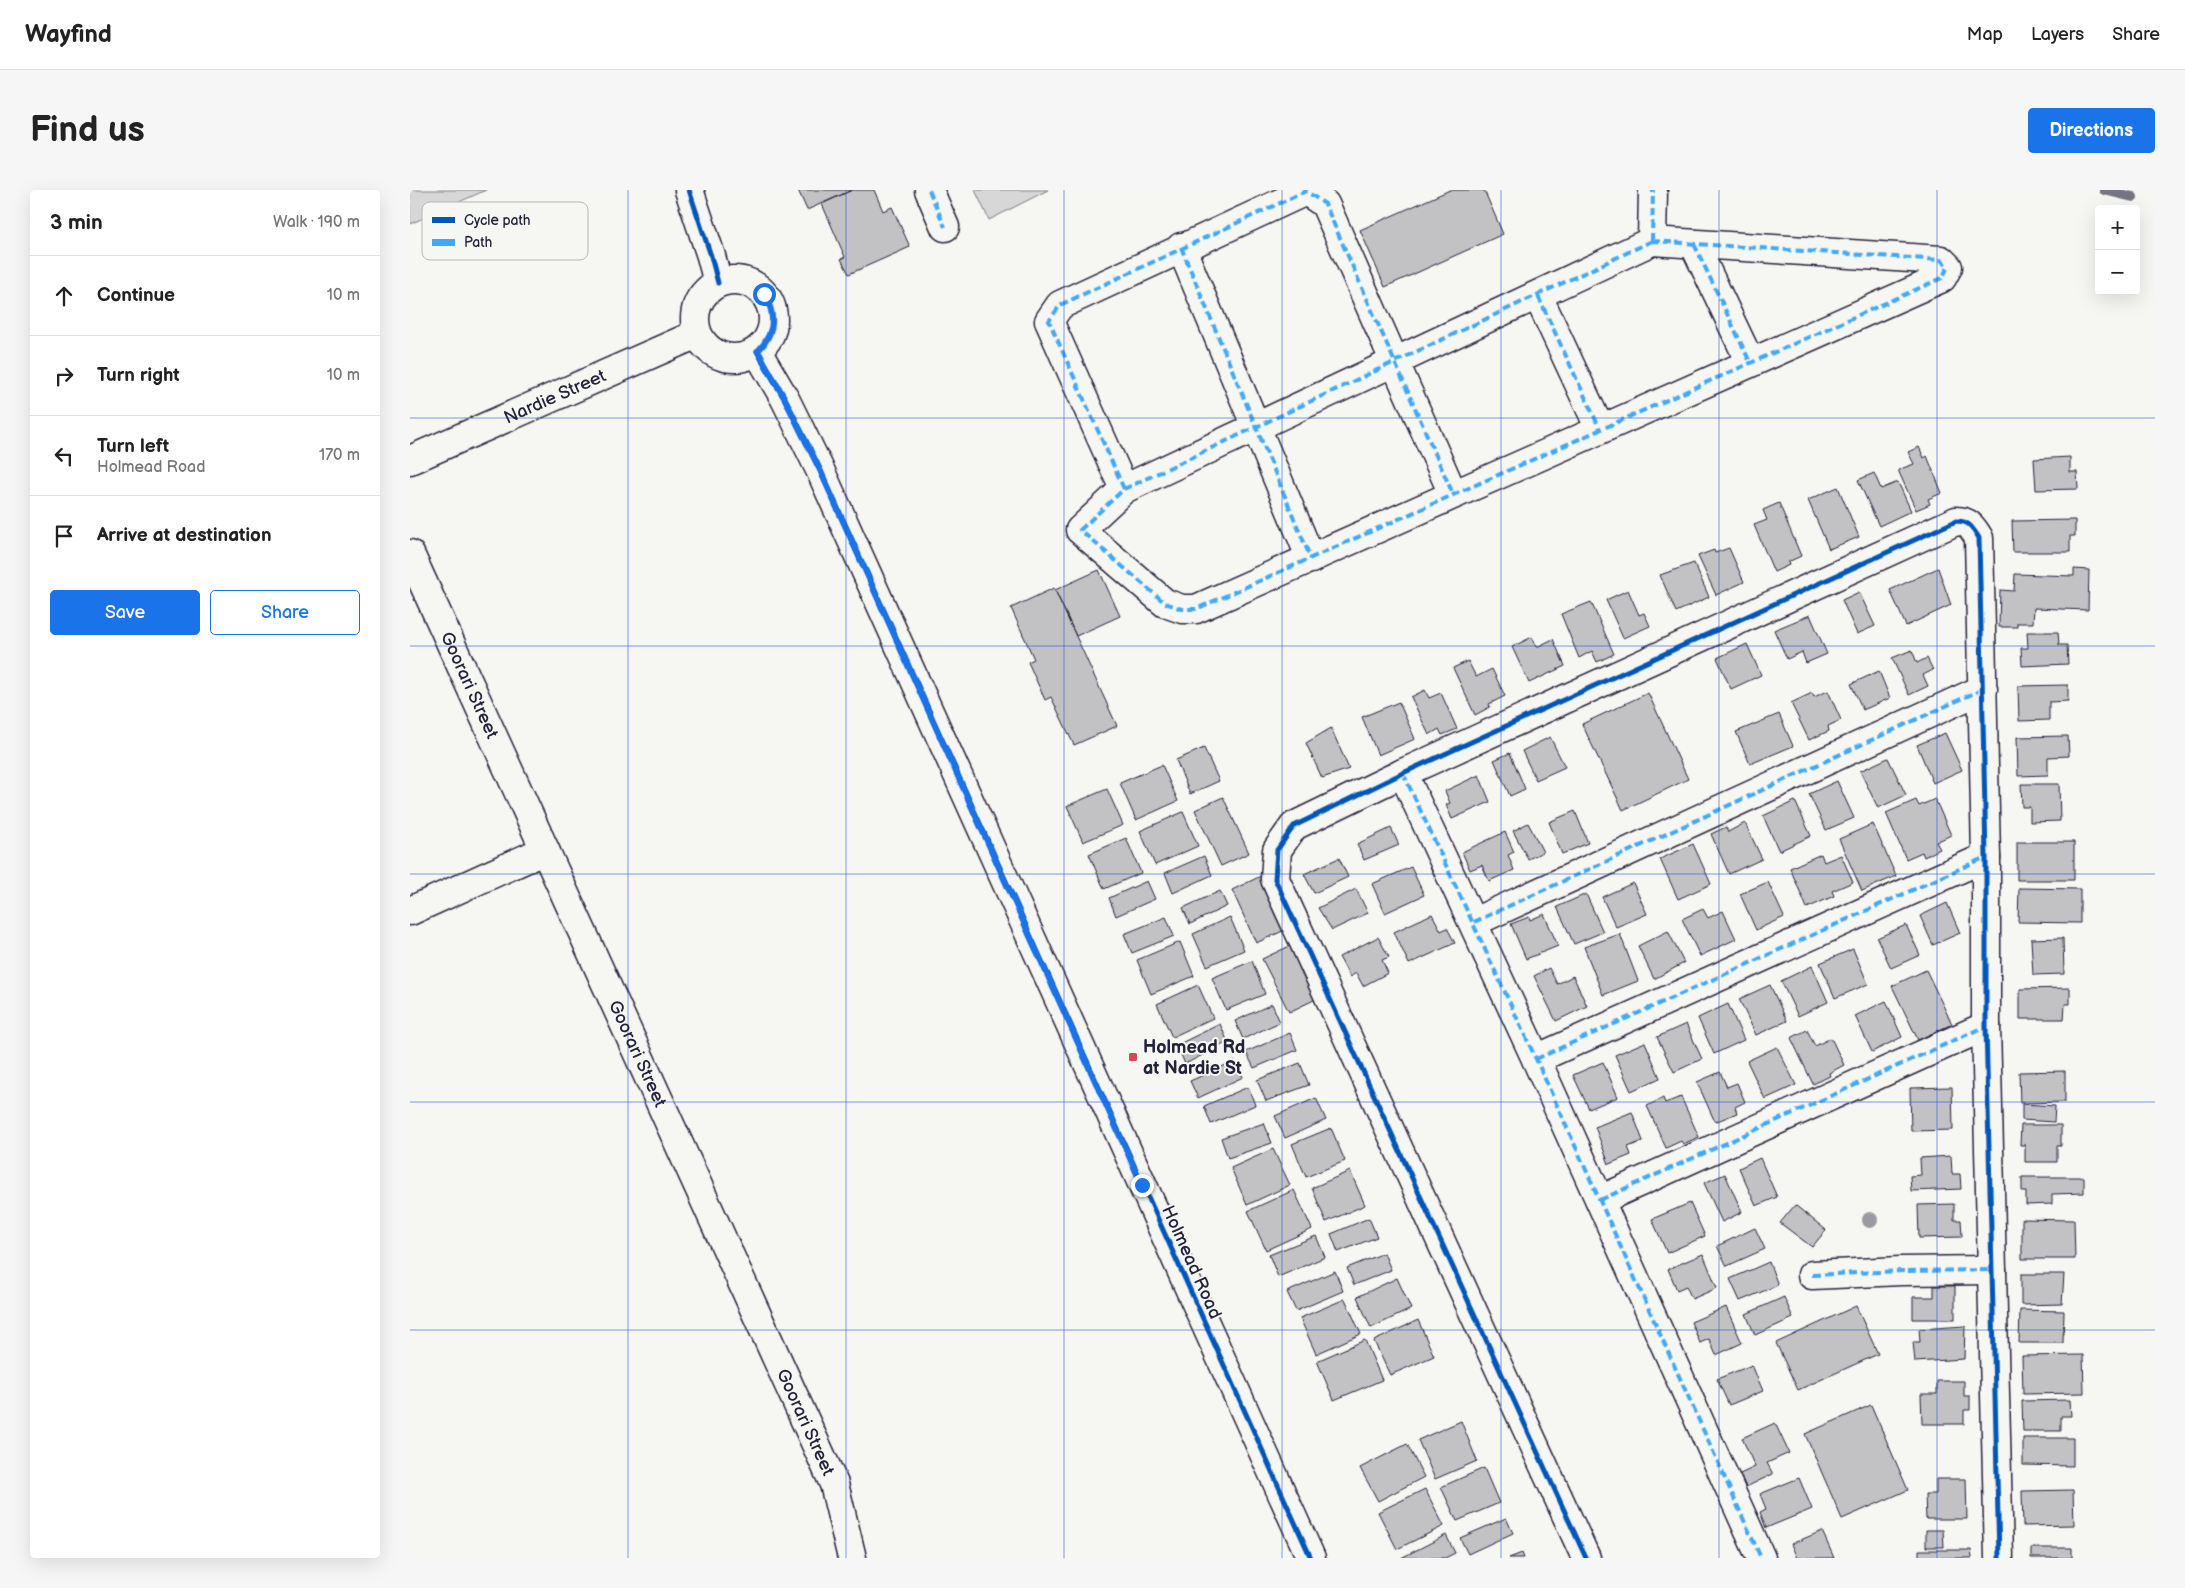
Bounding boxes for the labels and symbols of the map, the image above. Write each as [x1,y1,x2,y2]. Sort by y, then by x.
legend [422,202,588,260]
text: Cycle path [464,212,531,229]
text: Path [464,234,492,251]
route start [753,283,776,306]
street label: Nardie Street [501,365,609,428]
street label: Goorari Street [436,629,503,742]
street label: Goorari Street [604,997,671,1111]
place label: Holmead Rd at Nardie St [1143,1037,1245,1079]
marker: Holmead Rd at Nardie St [1127,1051,1139,1063]
route end [1131,1174,1154,1197]
street label: Holmead Road [1157,1202,1226,1322]
street label: Goorari Street [772,1366,839,1479]

